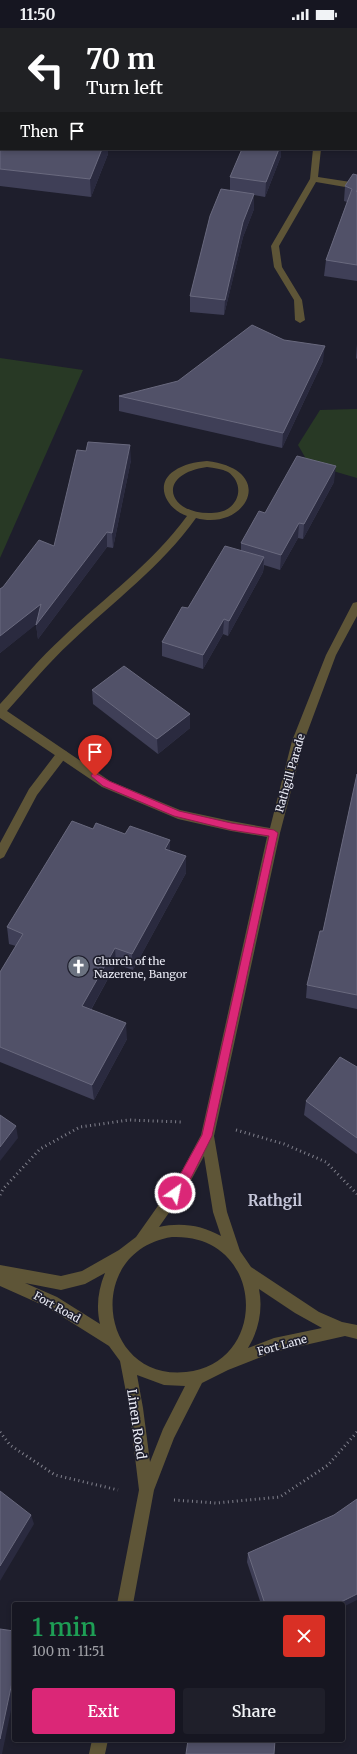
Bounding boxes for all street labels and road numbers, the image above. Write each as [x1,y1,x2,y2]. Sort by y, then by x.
street label: Rathgill Parade [272,732,308,814]
street label: Fort Road [31,1288,83,1326]
street label: Fort Lane [256,1332,309,1358]
street label: Linen Road [123,1388,150,1460]

